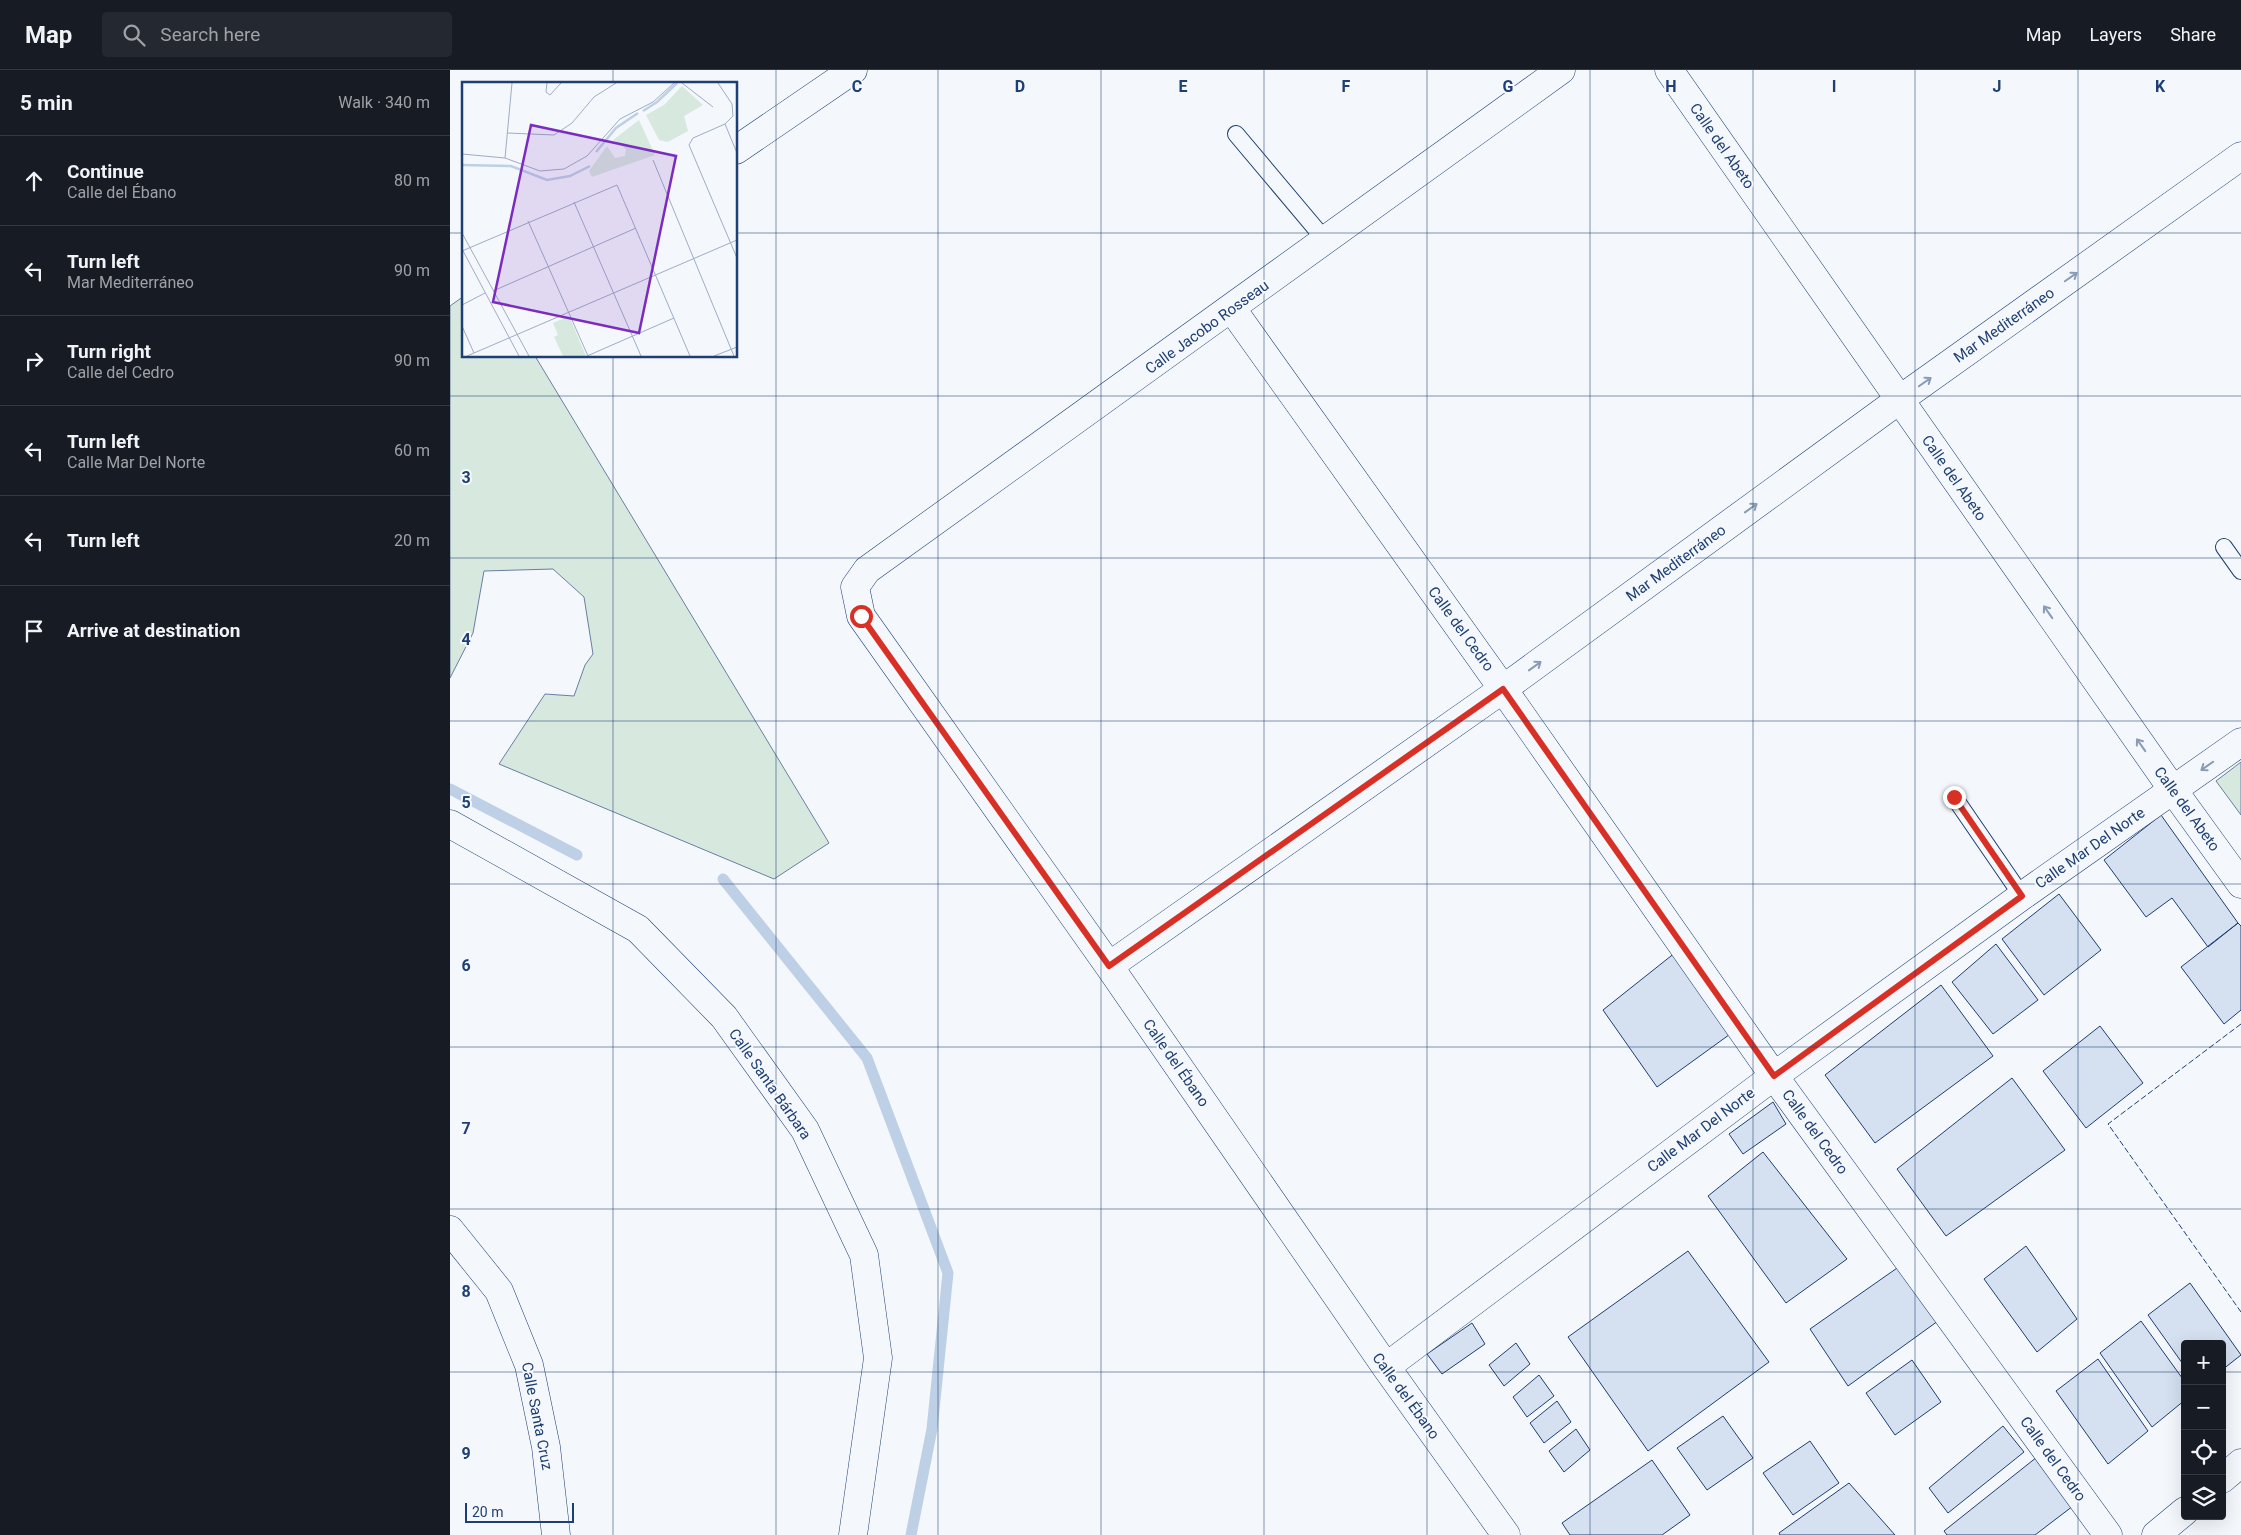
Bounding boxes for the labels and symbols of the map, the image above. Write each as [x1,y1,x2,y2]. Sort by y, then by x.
text: C [852,77,862,96]
text: D [1015,77,1025,96]
text: E [1179,77,1188,96]
text: F [1342,77,1351,96]
text: G [1503,77,1514,96]
text: H [1665,77,1677,96]
text: I [1832,77,1836,96]
text: J [1993,77,2001,96]
text: K [2155,77,2166,96]
inset map [462,82,738,358]
street label: Calle del Abeto [1686,100,1758,192]
one-way arrow [2064,272,2078,282]
street label: Calle Jacobo Rosseau [1142,276,1272,378]
street label: Mar Mediterráneo [1950,284,2058,366]
one-way arrow [1918,376,1931,387]
street label: Calle del Abeto [1918,432,1990,524]
text: 3 [461,468,471,487]
one-way arrow [1744,503,1758,513]
street label: Mar Mediterráneo [1623,521,1729,605]
street label: Calle del Cedro [1424,583,1498,675]
route start [850,605,873,628]
one-way arrow [2043,605,2053,619]
text: 4 [461,630,471,649]
one-way arrow [1528,661,1542,671]
one-way arrow [2136,738,2146,752]
one-way arrow [2200,761,2214,771]
street label: Calle del Abeto [2150,763,2224,855]
route end [1943,786,1966,809]
text: 5 [461,793,471,812]
street label: Calle Mar Del Norte [2032,803,2148,893]
text: 6 [461,956,471,975]
street label: Calle del Ébano [1139,1016,1213,1110]
street label: Calle Santa Bárbara [725,1025,815,1143]
street label: Calle Mar Del Norte [1644,1084,1758,1176]
street label: Calle del Cedro [1778,1086,1852,1178]
text: 7 [461,1119,471,1138]
text: 8 [461,1282,471,1301]
street label: Calle del Ébano [1369,1349,1443,1443]
street label: Calle Santa Cruz [518,1360,556,1472]
street label: Calle del Cedro [2016,1413,2090,1505]
text: 9 [461,1444,471,1463]
scale bar [465,1500,574,1523]

